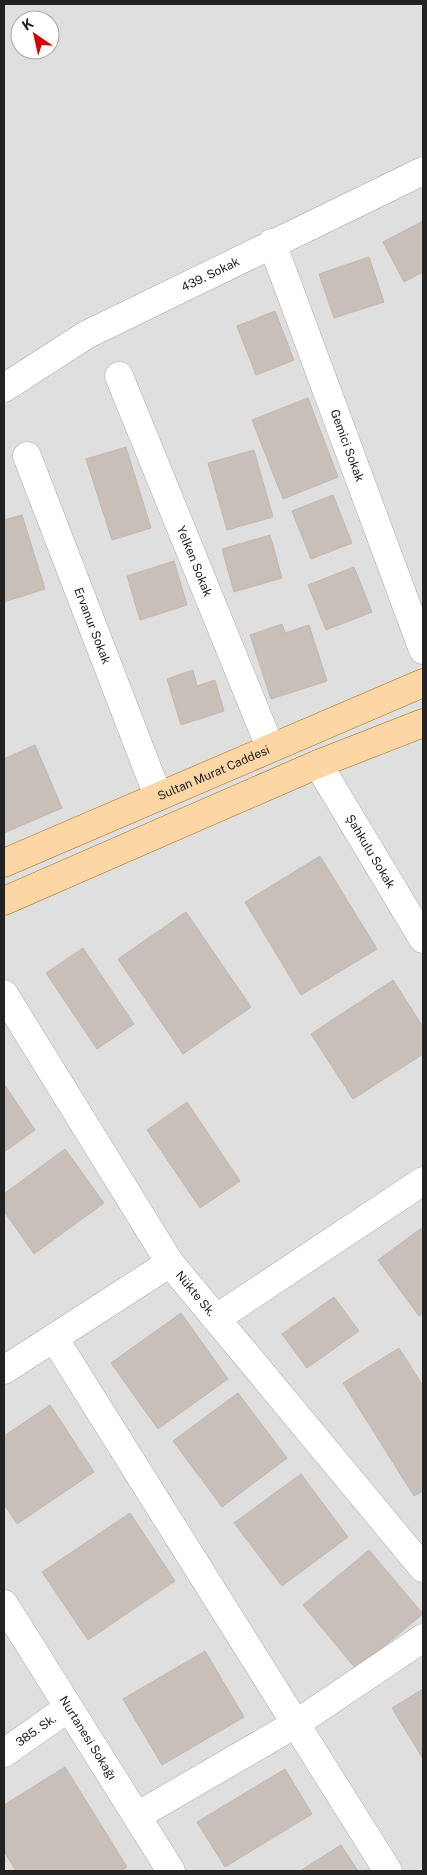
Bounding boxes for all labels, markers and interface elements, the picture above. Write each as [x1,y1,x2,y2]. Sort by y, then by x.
north arrow [10,10,60,60]
text: K [19,15,36,34]
street label: 439. Sokak [179,254,242,295]
street label: Gemici Sokak [327,407,367,484]
street label: Yelken Sokak [174,524,215,599]
street label: Ervanur Sokak [71,585,114,666]
street label: Sultan Murat Caddesi [155,743,272,803]
street label: Şahkulu Sokak [343,812,398,891]
street label: Nükte Sk. [173,1268,218,1319]
street label: Nurtanesi Sokağı [56,1694,119,1782]
street label: 385. Sk. [13,1712,59,1750]

